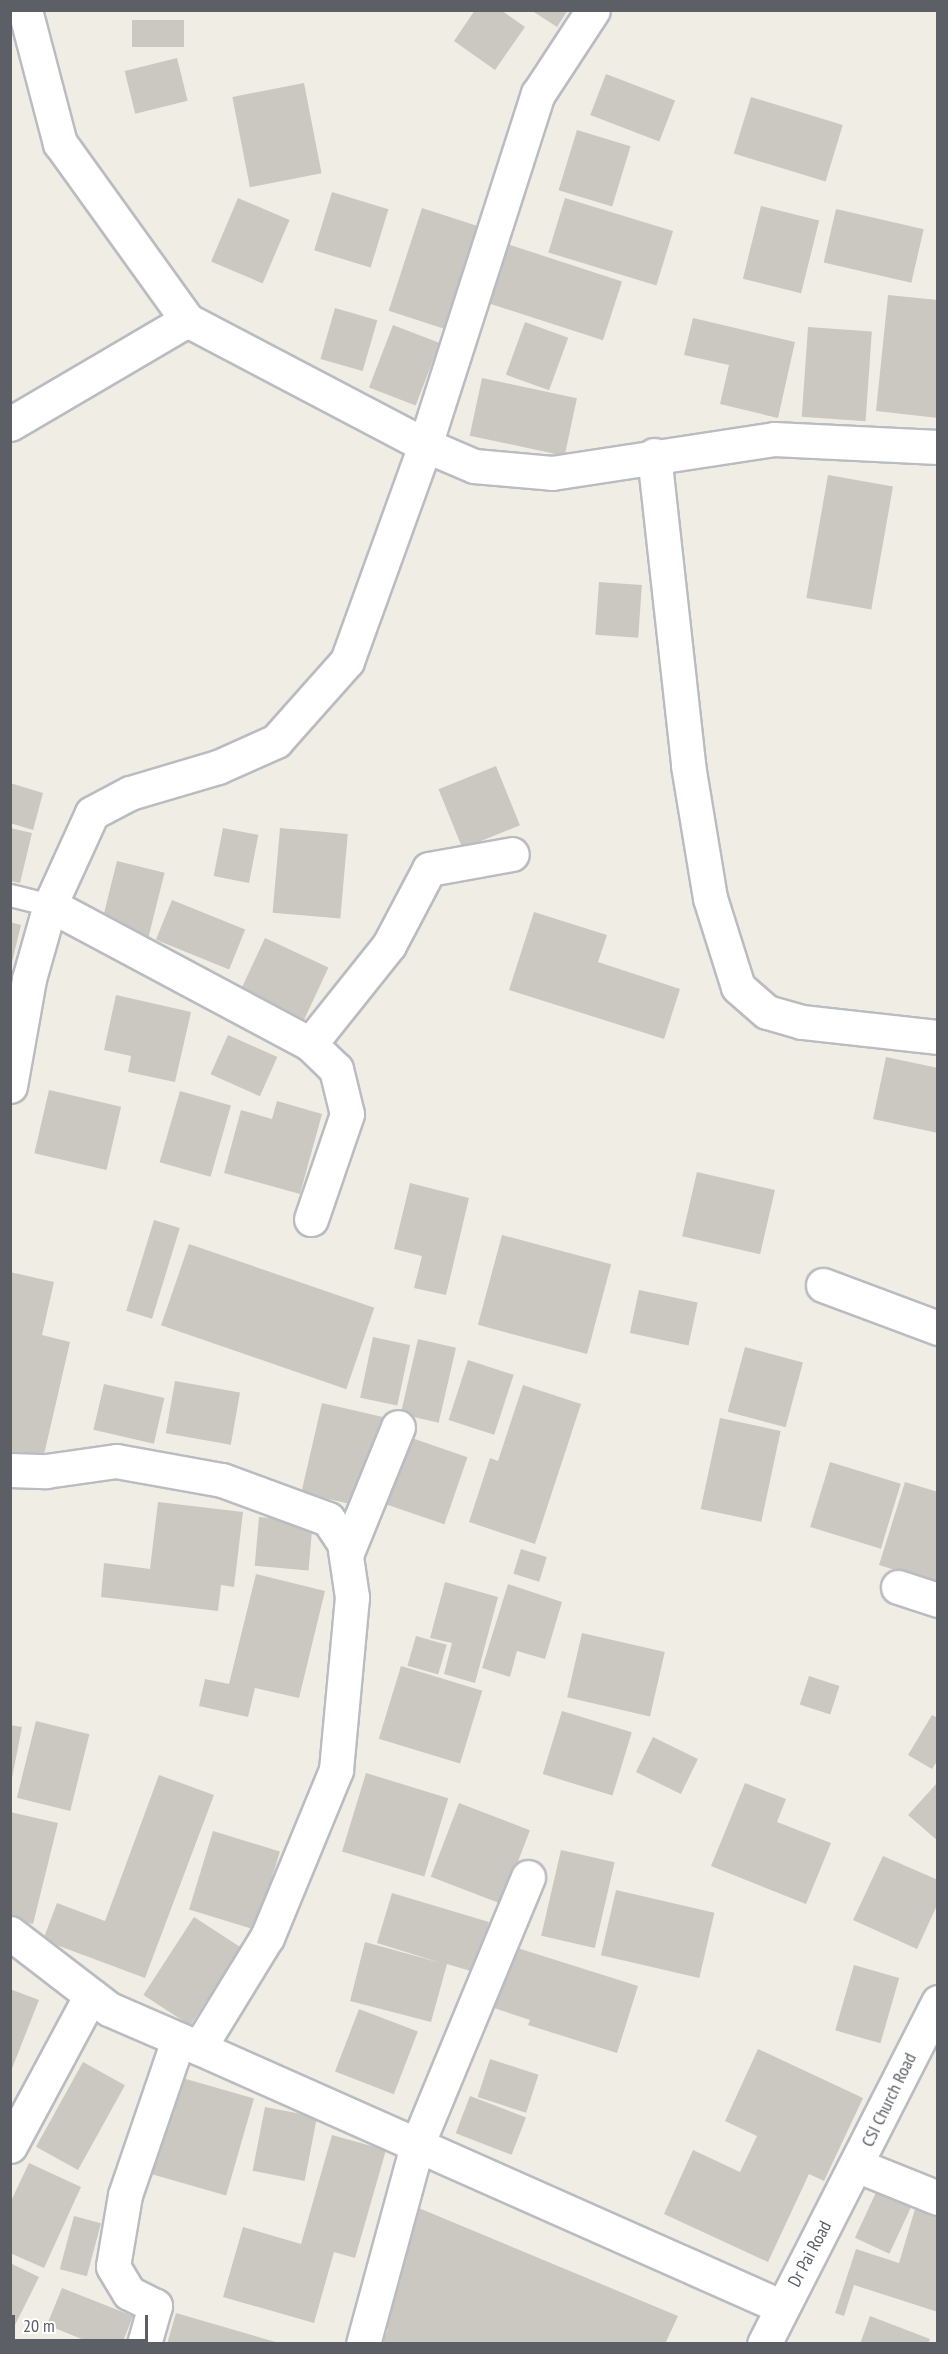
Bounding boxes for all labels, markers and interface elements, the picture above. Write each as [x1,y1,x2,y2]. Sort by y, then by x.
street label: CSI Church Road [857,2050,921,2150]
street label: Dr Pai Road [784,2217,836,2291]
scale bar [15,2303,152,2341]
text: 20 m [23,2314,55,2337]

